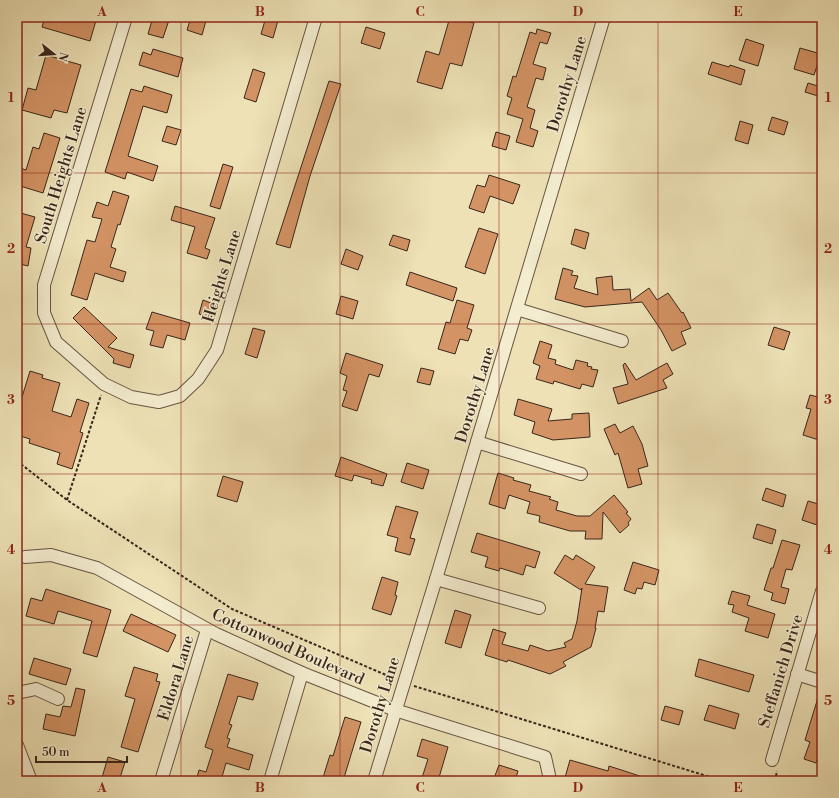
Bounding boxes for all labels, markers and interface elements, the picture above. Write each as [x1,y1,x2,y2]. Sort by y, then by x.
text: A [96,4,107,20]
text: B [255,4,265,20]
text: C [415,4,425,20]
text: D [573,4,583,20]
text: E [733,4,743,20]
street label: Dorothy Lane [543,33,591,135]
north arrow [34,34,74,74]
text: N [55,50,71,63]
text: 1 [8,90,15,106]
text: 1 [825,90,832,106]
street label: South Heights Lane [31,104,91,246]
street label: Heights Lane [198,227,246,325]
text: 2 [7,241,15,257]
text: 2 [824,241,832,257]
street label: Dorothy Lane [451,344,499,446]
text: 3 [7,392,15,408]
text: 3 [824,392,832,408]
text: 4 [7,542,16,558]
text: 4 [824,542,833,558]
street label: Cottonwood Boulevard [209,604,367,690]
street label: Steffanich Drive [754,612,808,730]
street label: Eldora Lane [154,633,198,723]
street label: Dorothy Lane [356,654,404,756]
text: 5 [7,693,15,709]
text: 5 [824,693,832,709]
scale bar [36,738,127,764]
text: 50 m [42,745,70,760]
text: A [96,780,107,796]
text: B [255,780,265,796]
text: C [415,780,425,796]
text: D [573,780,583,796]
text: E [733,780,743,796]

